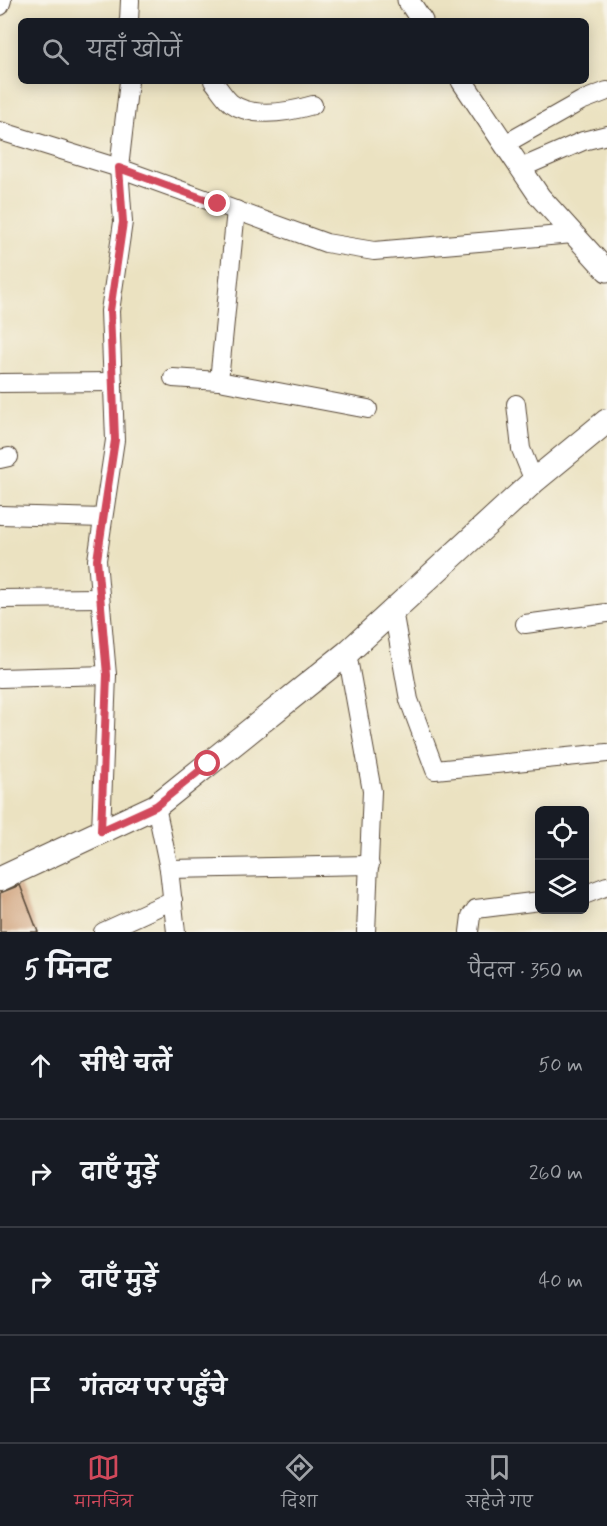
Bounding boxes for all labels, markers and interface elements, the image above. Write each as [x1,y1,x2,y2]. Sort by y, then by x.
search box [18,18,589,84]
icon: search [39,35,72,68]
text: यहाँ खोजें [87,37,182,65]
route end [204,190,230,216]
route start [194,750,220,776]
map controls [535,806,589,914]
button: locate [535,806,589,860]
button: layers [535,860,589,914]
text: 5 मिनट [24,954,110,988]
text: पैदल · 350 m [468,958,583,985]
icon: ahead [24,1049,57,1082]
text: सीधे चलें [81,1051,171,1079]
text: 50 m [538,1052,583,1079]
icon: right [24,1157,57,1190]
text: दाएँ मुड़ें [81,1159,158,1187]
text: 260 m [529,1160,583,1187]
icon: right [24,1265,57,1298]
text: दाएँ मुड़ें [81,1267,158,1295]
text: 40 m [539,1268,583,1295]
icon: arrive [24,1373,57,1406]
text: गंतव्य पर पहुँचे [81,1375,227,1403]
tab: मानचित्र [74,1451,133,1519]
tab: दिशा [281,1451,318,1519]
tab: सहेजे गए [466,1451,533,1519]

